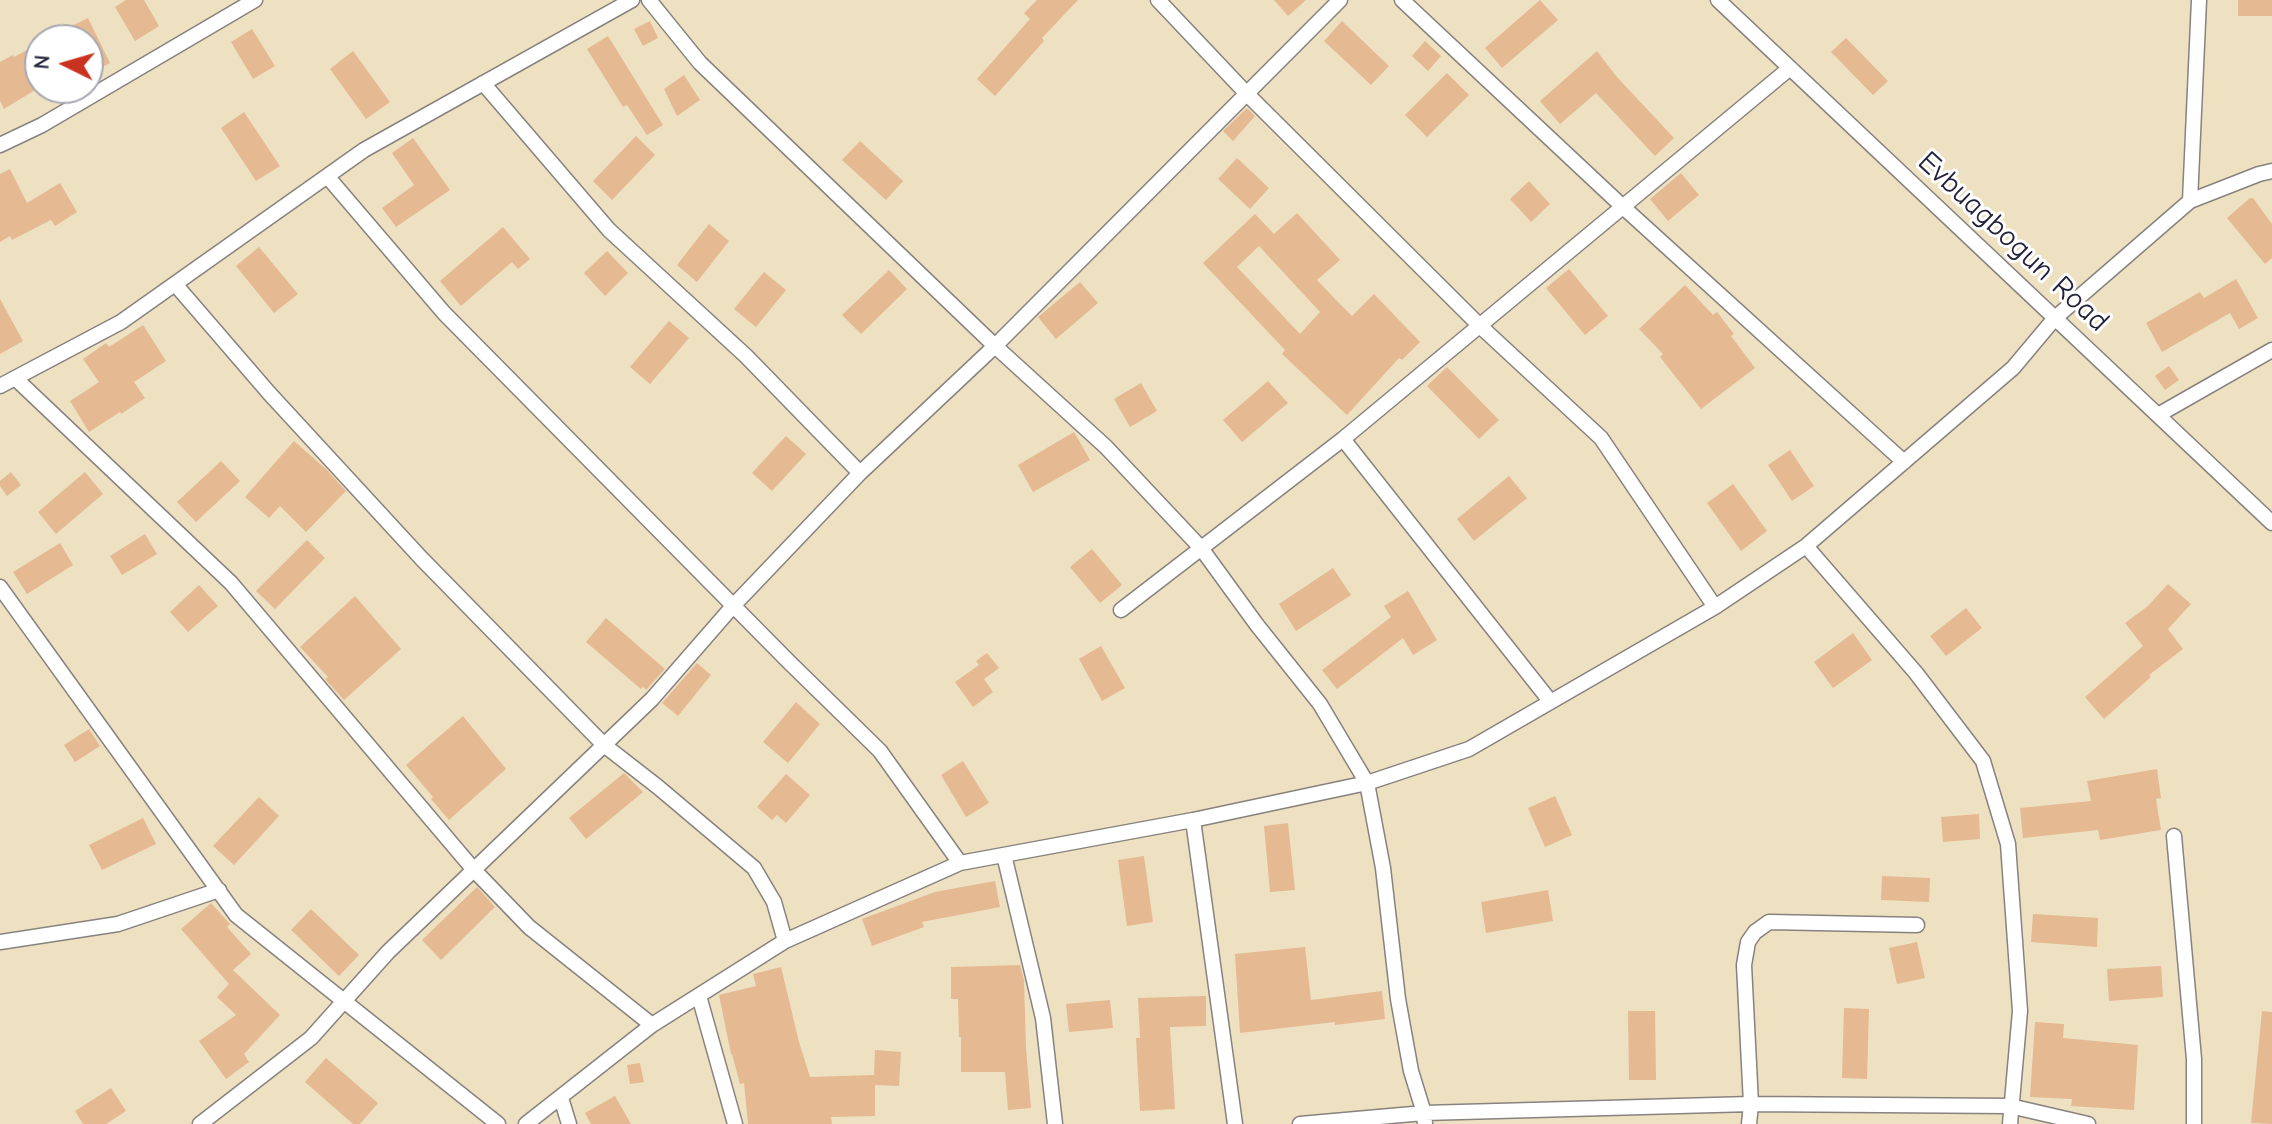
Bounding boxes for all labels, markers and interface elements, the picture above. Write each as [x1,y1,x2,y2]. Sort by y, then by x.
north arrow [24,24,104,104]
text: N [29,54,56,70]
street label: Evbuagbogun Road [1910,144,2116,340]

